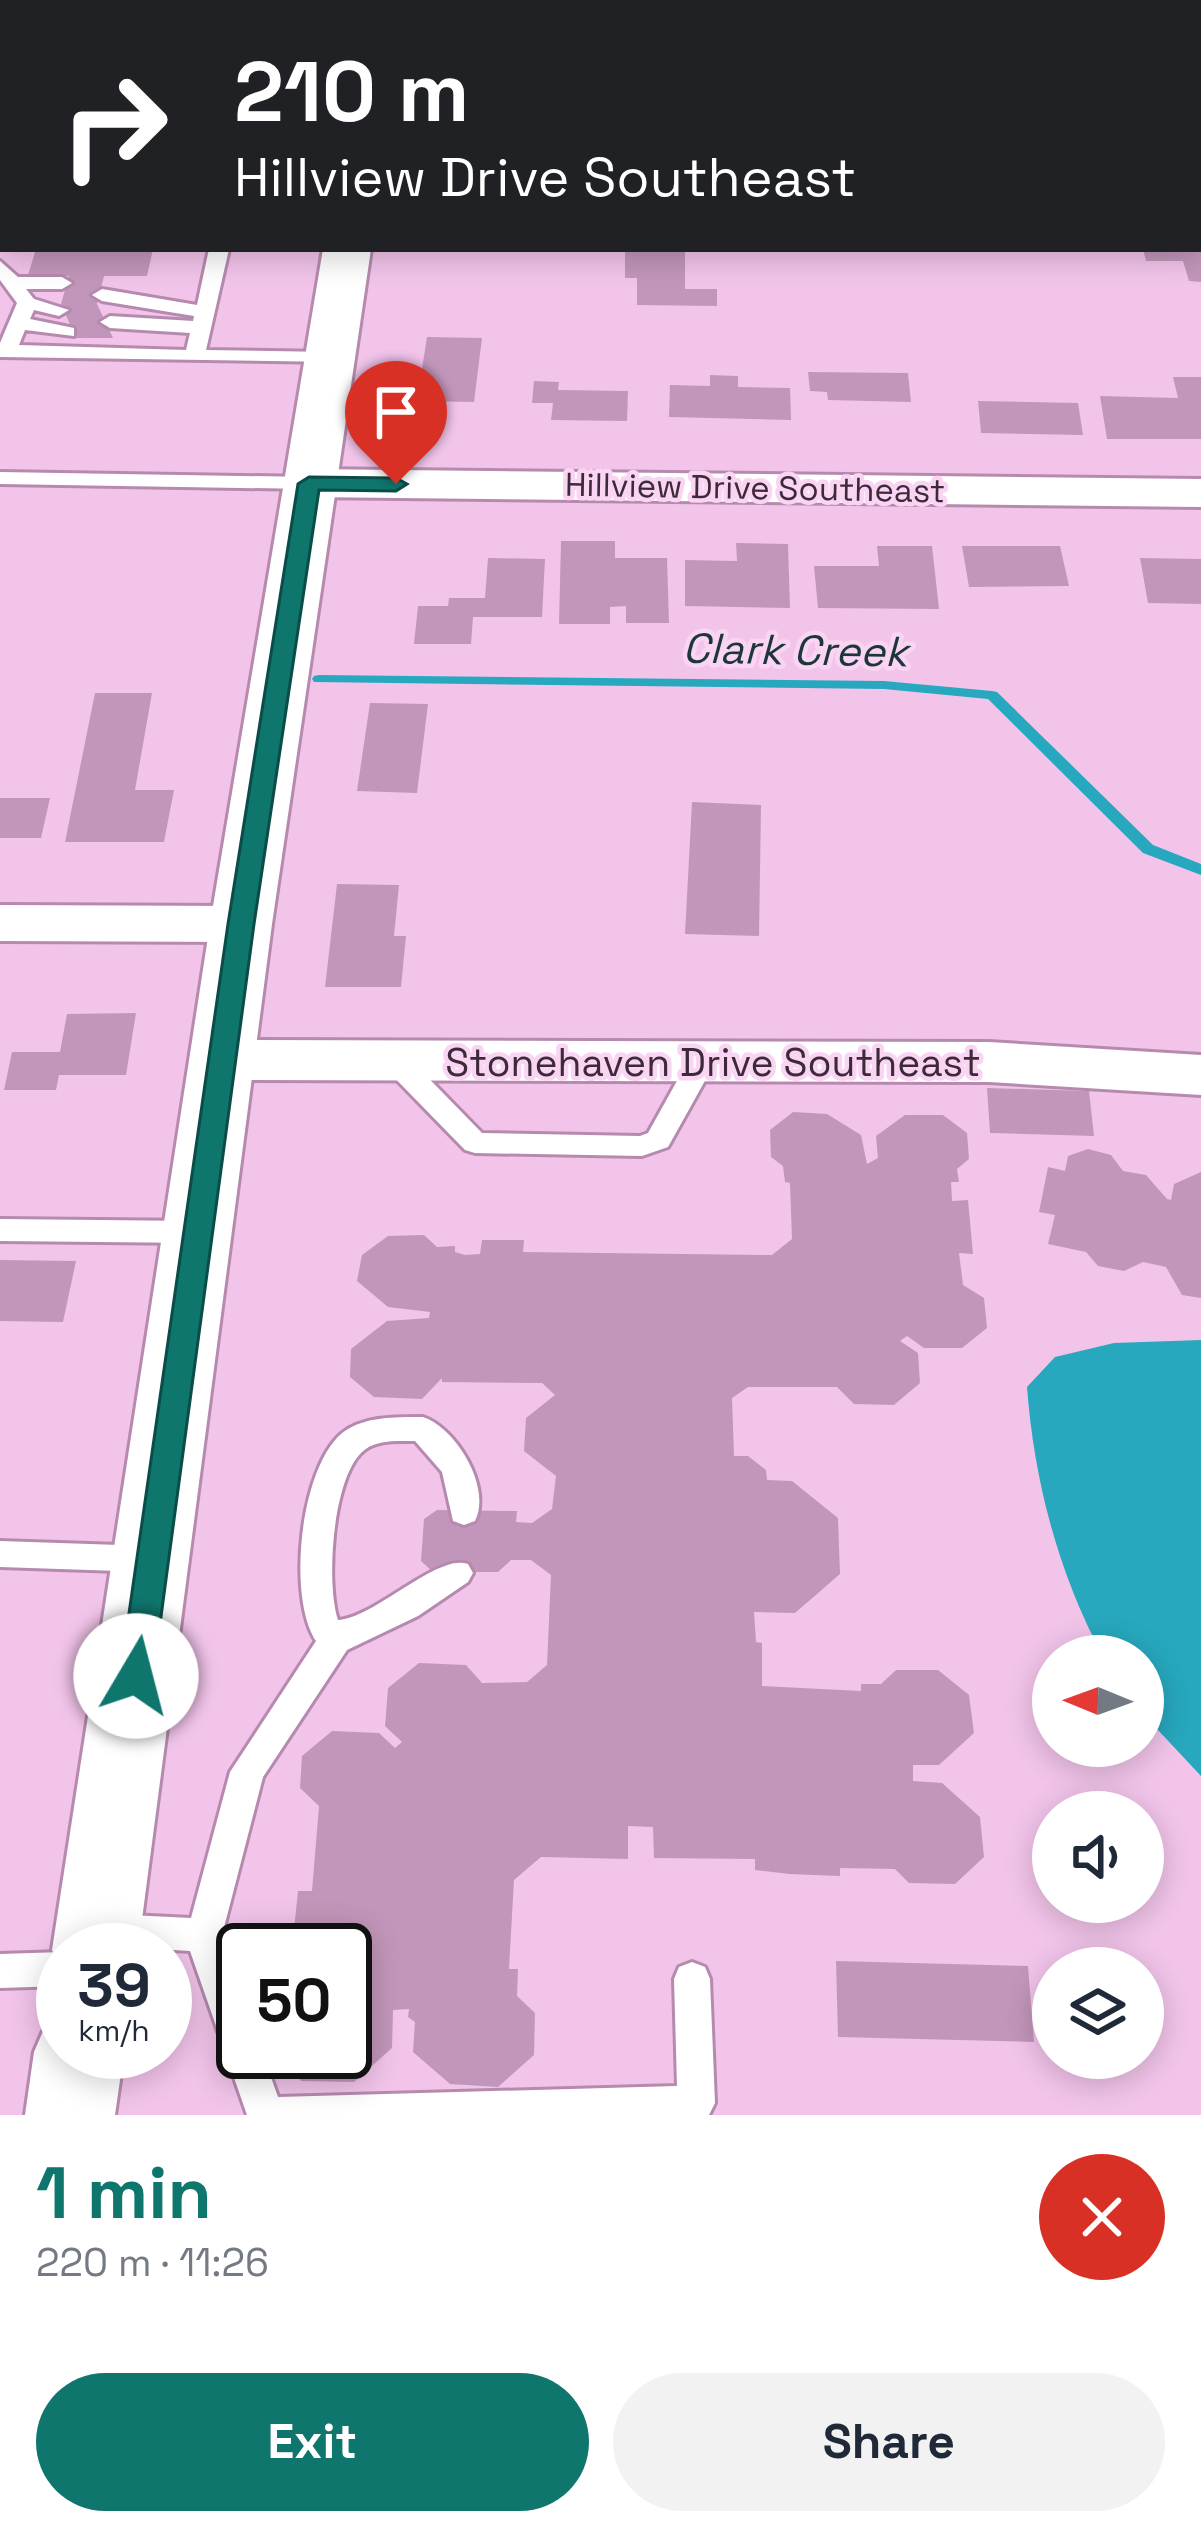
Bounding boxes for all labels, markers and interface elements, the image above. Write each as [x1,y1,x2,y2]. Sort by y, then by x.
text: 210 m [234,38,469,146]
icon: right [36,48,192,204]
text: Hillview Drive Southeast [234,143,856,212]
pin [345,361,447,484]
icon: arrive [363,379,429,445]
street label: Hillview Drive Southeast [565,464,945,512]
water label: Clark Creek [682,622,912,679]
street label: Stonehaven Drive Southeast [445,1038,981,1087]
position arrow [73,1613,199,1739]
north arrow [1032,1635,1164,1767]
map controls [1032,1635,1164,2079]
button: sound [1032,1791,1164,1923]
speed limit sign: 50 [216,1923,372,2079]
text: 39 [77,1947,151,2024]
button: layers [1032,1947,1164,2079]
text: km/h [78,2011,150,2050]
text: 1 min [36,2147,212,2239]
button: close [1039,2154,1165,2280]
text: 220 m · 11:26 [36,2238,269,2287]
button: Exit [36,2373,589,2511]
button: Share [613,2373,1165,2511]

